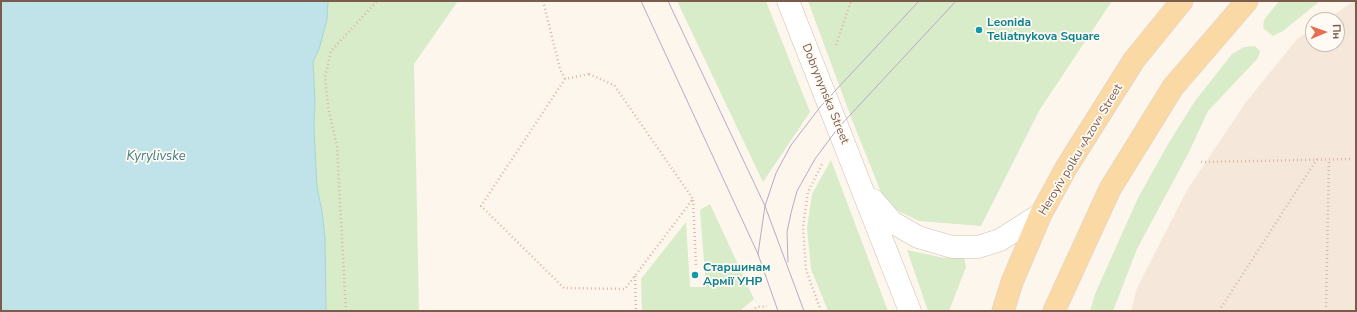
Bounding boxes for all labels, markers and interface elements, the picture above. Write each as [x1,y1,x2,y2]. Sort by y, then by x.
north arrow [1305,12,1345,52]
place label: Leonida Teliatnykova Square [987,16,1100,44]
text: Пн [1329,24,1344,39]
marker: Leonida Teliatnykova Square [974,25,984,35]
street label: Dobrynynska Street [798,42,852,146]
street label: Heroyiv polku «Azov» Street [1036,82,1126,218]
water label: Kyrylivske [126,149,186,165]
place label: Старшинам Армії УНР [703,261,770,289]
marker: Старшинам Армії УНР [690,270,700,280]

